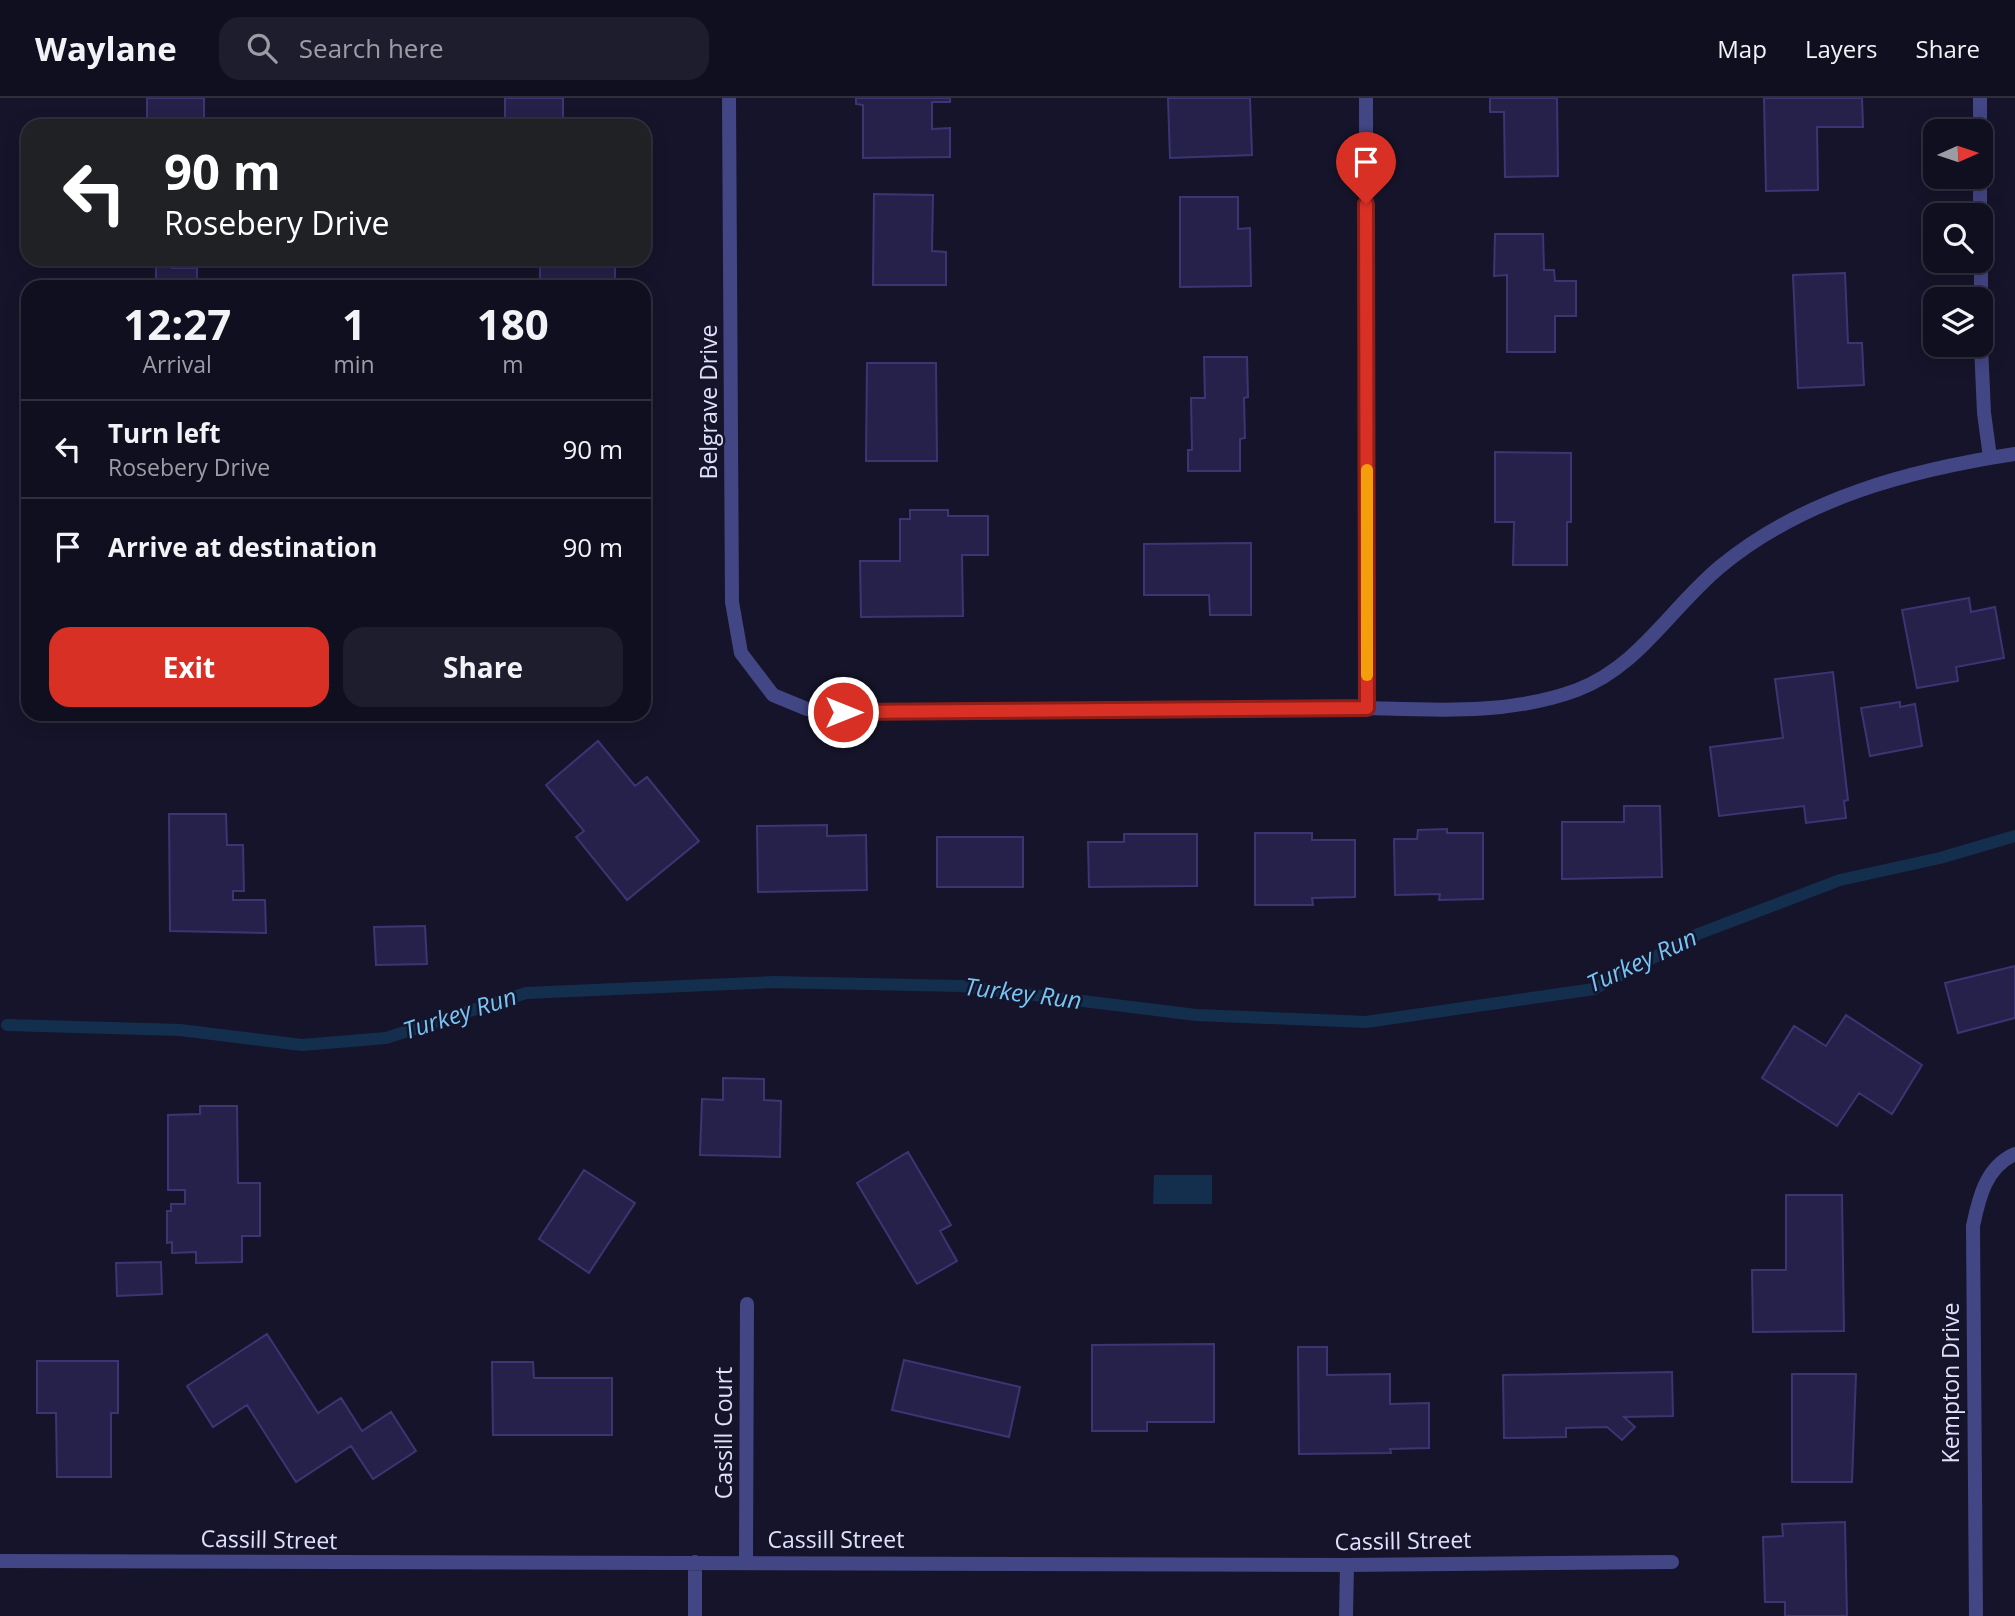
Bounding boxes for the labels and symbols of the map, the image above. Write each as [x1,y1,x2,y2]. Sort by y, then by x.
north arrow [1923,119,1993,189]
pin [1336,132,1396,204]
street label: Belgrave Drive [692,325,724,479]
position arrow [806,675,880,749]
water label: Turkey Run [1581,920,1702,999]
water label: Turkey Run [963,969,1084,1016]
water label: Turkey Run [398,979,521,1046]
street label: Kempton Drive [1934,1303,1966,1463]
street label: Cassill Court [707,1367,739,1499]
street label: Cassill Street [200,1522,338,1556]
street label: Cassill Street [768,1523,904,1555]
street label: Cassill Street [1334,1523,1472,1557]

